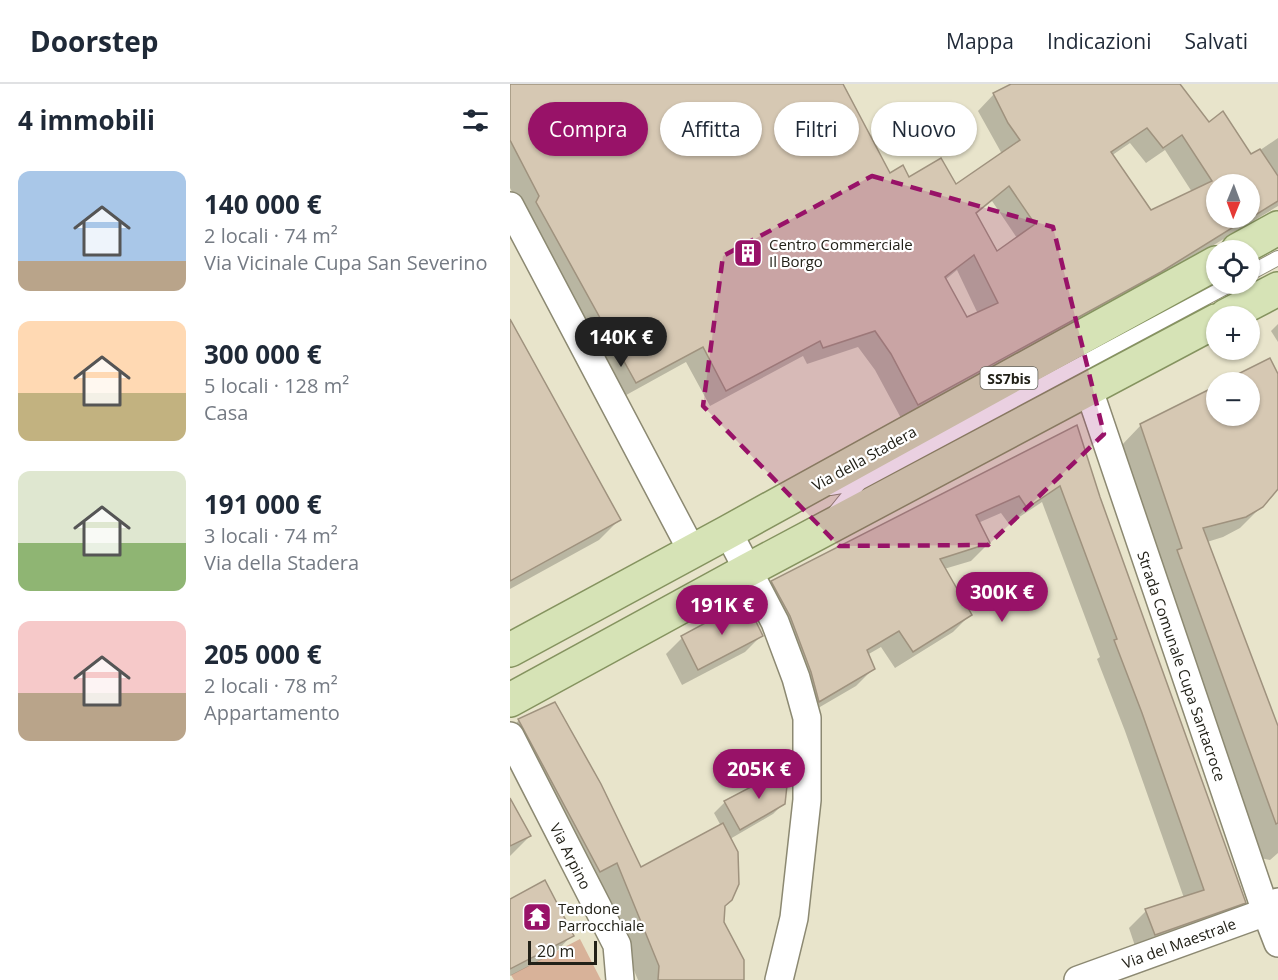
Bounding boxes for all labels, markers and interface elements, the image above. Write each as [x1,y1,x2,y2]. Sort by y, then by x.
text: Doorstep [30,22,158,60]
text: Mappa [946,27,1014,55]
text: Indicazioni [1047,27,1152,55]
text: Salvati [1185,27,1248,55]
text: 4 immobili [18,102,155,138]
chip: Compra [528,102,648,156]
chip: Affitta [660,102,762,156]
chip: Filtri [774,102,859,156]
chip: Nuovo [871,102,977,156]
icon: filters [459,104,492,137]
north arrow [1206,174,1260,228]
map controls [1206,174,1260,426]
text: 140 000 € [204,186,322,222]
icon: home [66,195,138,267]
text: 2 locali · 74 m² [204,222,338,249]
place label: Centro Commerciale Il Borgo [769,234,913,271]
building icon: Centro Commerciale Il Borgo [732,237,764,269]
button: locate [1206,240,1260,294]
text: Via Vicinale Cupa San Severino [204,249,488,276]
button: + [1206,306,1260,360]
pin: 140K € [572,317,670,368]
text: 140K € [589,323,653,350]
text: 300 000 € [204,336,322,372]
icon: home [66,345,138,417]
road number: SS7bis [980,367,1038,389]
text: 5 locali · 128 m² [204,372,349,399]
button: − [1206,372,1260,426]
text: Casa [204,399,248,426]
street label: Via della Stadera [808,421,920,495]
text: 191 000 € [204,486,322,522]
icon: home [66,495,138,567]
text: 3 locali · 74 m² [204,522,338,549]
street label: Strada Comunale Cupa Santacroce [1133,548,1231,784]
text: Via della Stadera [204,549,359,576]
pin: 300K € [953,572,1051,623]
text: 300K € [970,578,1034,605]
pin: 191K € [673,585,771,636]
text: 191K € [690,591,754,618]
text: 205 000 € [204,636,322,672]
icon: home [66,645,138,717]
text: 2 locali · 78 m² [204,672,338,699]
text: Appartamento [204,699,340,726]
pin: 205K € [710,749,808,800]
text: 205K € [727,755,791,782]
street label: Via Arpino [546,819,596,893]
place label: Tendone Parrocchiale [558,898,645,935]
temple icon: Tendone Parrocchiale [521,901,553,933]
street label: Via del Maestrale [1119,913,1239,973]
scale bar [528,938,597,966]
text: 20 m [537,940,574,962]

